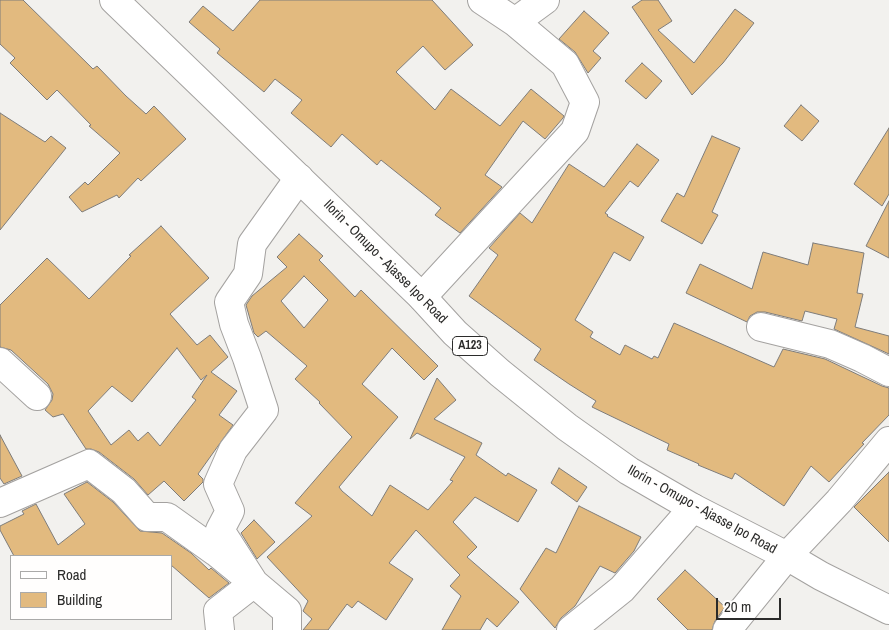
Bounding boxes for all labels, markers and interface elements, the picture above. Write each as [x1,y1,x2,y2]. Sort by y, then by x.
street label: Ilorin - Omupo - Ajasse Ipo Road [320,197,450,327]
road number: A123 [452,336,488,356]
street label: Ilorin - Omupo - Ajasse Ipo Road [625,462,779,558]
legend [10,555,172,620]
text: Road [57,564,86,585]
scale bar [719,588,784,620]
text: Building [57,589,102,610]
text: 20 m [724,596,751,617]

